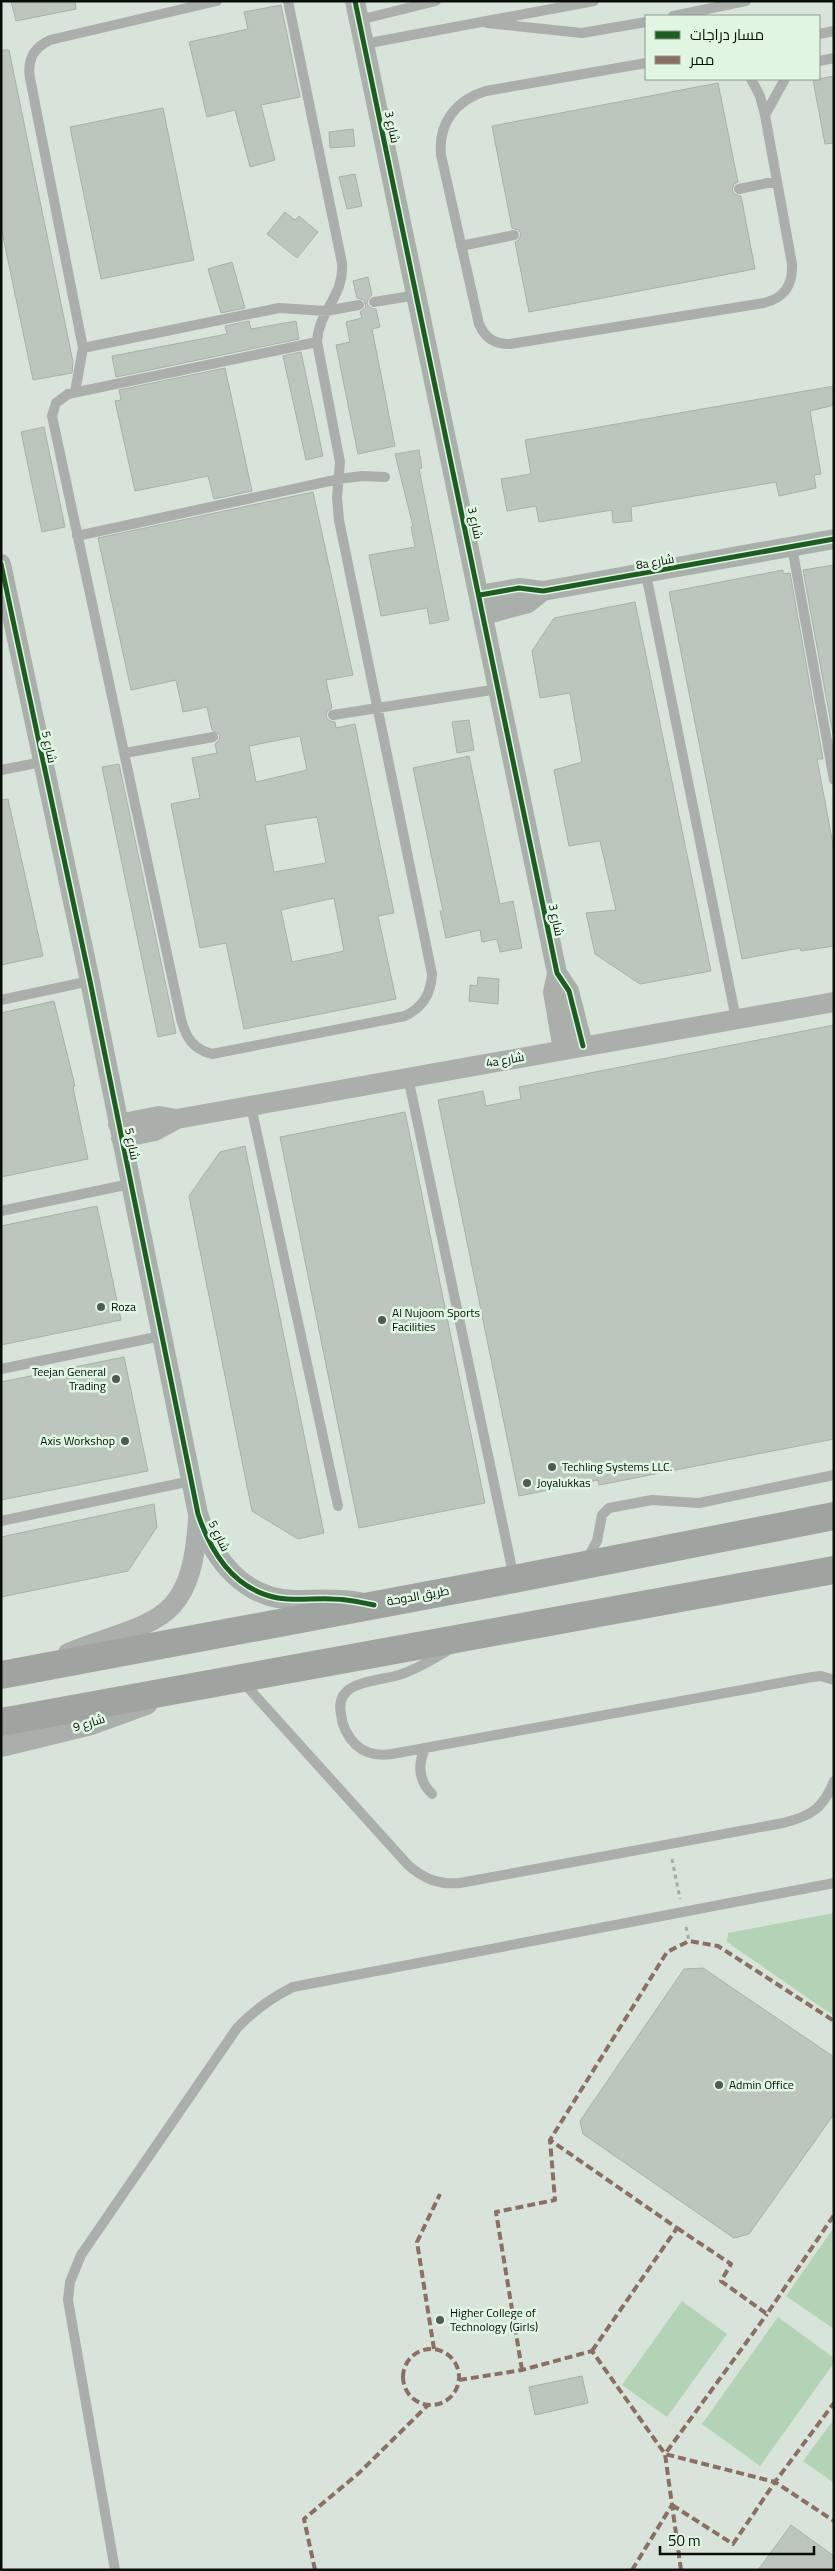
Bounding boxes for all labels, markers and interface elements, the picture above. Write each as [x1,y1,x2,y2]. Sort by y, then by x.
legend [645,15,820,80]
text: مسار دراجات [690,23,764,46]
text: ممر [689,48,714,71]
street label: شارع 3 [380,109,405,145]
street label: شارع 3 [463,505,488,541]
street label: 8a شارع [634,549,676,574]
street label: شارع 5 [37,729,62,765]
street label: شارع 3 [544,902,569,938]
street label: 4a شارع [484,1047,526,1072]
street label: شارع 5 [120,1126,145,1162]
place label: Roza [111,1297,136,1316]
marker: Roza [95,1301,107,1313]
place label: Al Nujoom Sports Facilities [392,1303,481,1336]
marker: Al Nujoom Sports Facilities [376,1314,388,1326]
place label: Teejan General Trading [32,1362,106,1395]
marker: Teejan General Trading [110,1373,122,1385]
place label: Axis Workshop [40,1431,115,1450]
marker: Axis Workshop [119,1435,131,1447]
place label: Techling Systems LLC. [562,1457,672,1476]
marker: Techling Systems LLC. [546,1461,558,1473]
place label: Joyalukkas [537,1473,591,1492]
marker: Joyalukkas [521,1477,533,1489]
street label: شارع 5 [204,1517,235,1555]
street label: طريق الدوحة [385,1581,451,1610]
street label: شارع 9 [70,1709,107,1736]
place label: Admin Office [729,2075,794,2094]
marker: Admin Office [713,2079,725,2091]
place label: Higher College of Technology (Girls) [450,2303,538,2336]
marker: Higher College of Technology (Girls) [434,2314,446,2326]
scale bar [660,2524,814,2556]
text: 50 m [668,2529,701,2552]

